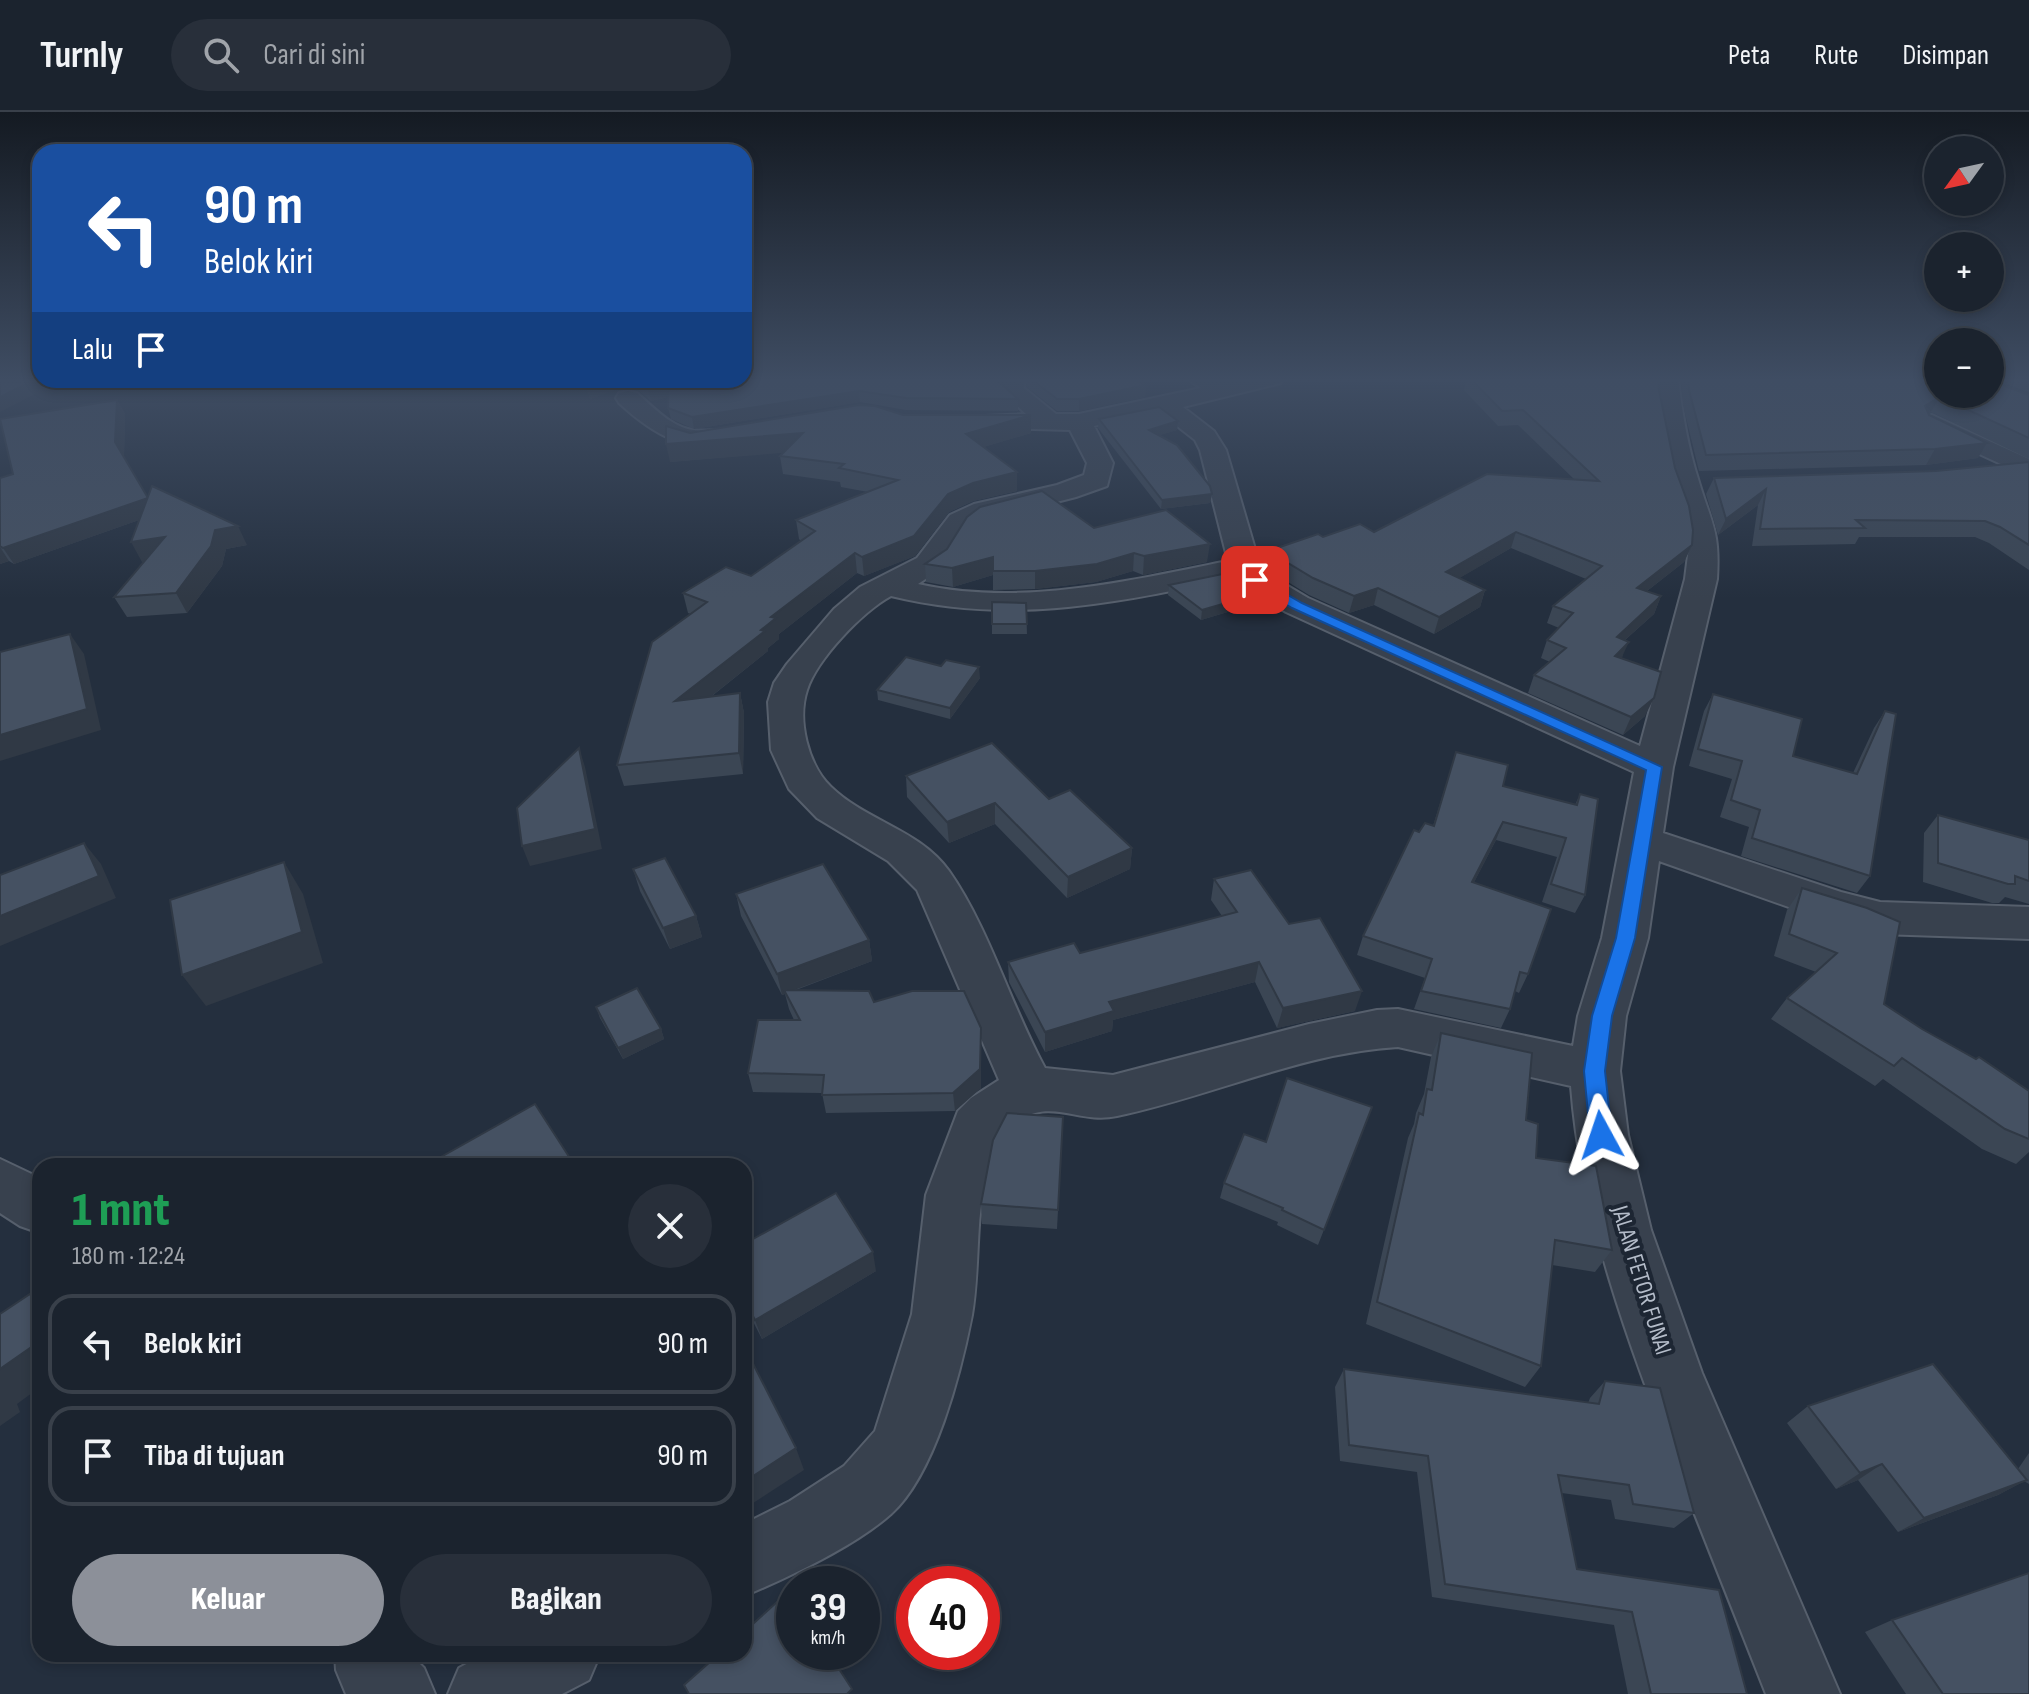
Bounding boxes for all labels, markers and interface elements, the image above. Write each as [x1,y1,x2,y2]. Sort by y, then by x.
search box [171,19,731,91]
text: Turnly [40,33,123,78]
icon: search [199,33,243,77]
text: Cari di sini [263,37,365,73]
text: Peta [1728,39,1770,72]
text: Rute [1814,39,1858,72]
text: Disimpan [1902,39,1989,72]
north arrow [1924,136,2004,216]
map controls [1924,136,2004,408]
text: 90 m [204,173,303,240]
icon: left [72,176,176,280]
button: + [1924,232,2004,312]
text: Belok kiri [204,241,313,284]
icon: arrive [129,328,173,372]
button: − [1924,328,2004,408]
text: Lalu [72,332,113,368]
pin [1221,546,1289,614]
icon: arrive [1233,558,1277,602]
position arrow [1559,1093,1643,1177]
text: 1 mnt [72,1182,170,1239]
button: close [628,1184,712,1268]
street label: JALAN FETOR FUNAI [1605,1201,1678,1358]
text: 180 m · 12:24 [72,1241,185,1272]
icon: left [76,1322,120,1366]
text: Belok kiri [144,1326,242,1362]
text: 90 m [657,1326,708,1362]
icon: arrive [76,1434,120,1478]
text: Tiba di tujuan [144,1438,285,1474]
text: 90 m [657,1438,708,1474]
button: Keluar [72,1554,384,1646]
button: Bagikan [400,1554,712,1646]
speed limit sign: 40 [896,1566,1000,1670]
text: 39 [810,1584,846,1632]
text: km/h [811,1626,845,1650]

